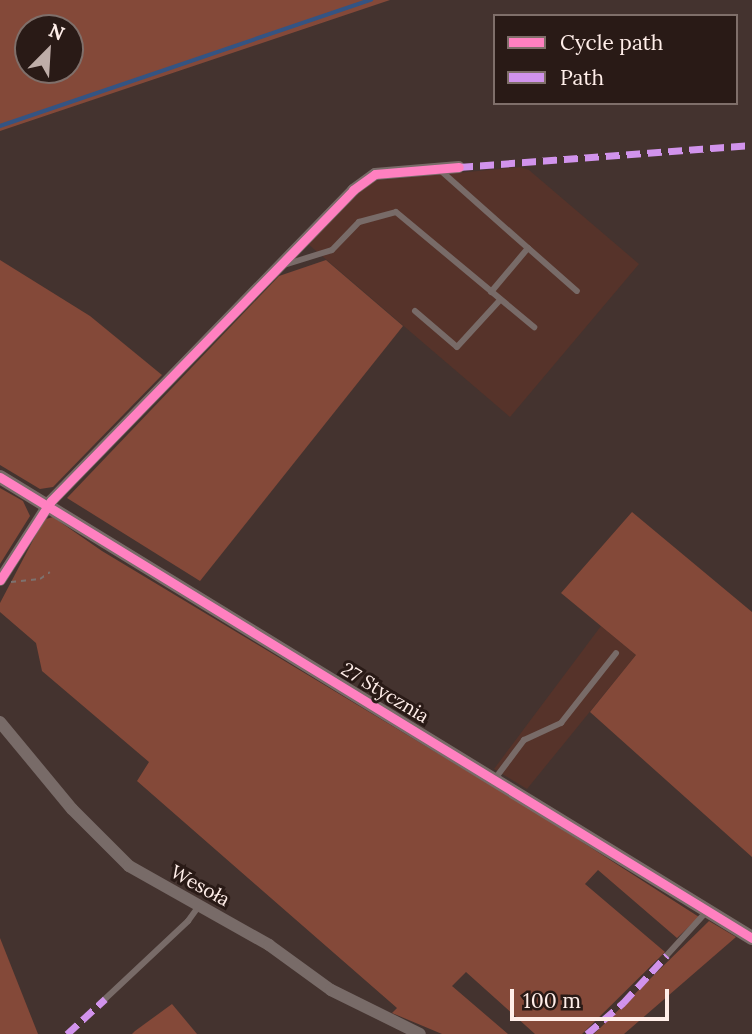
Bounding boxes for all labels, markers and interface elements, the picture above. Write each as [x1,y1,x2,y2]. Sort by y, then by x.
north arrow [14,14,84,84]
legend [493,14,738,105]
text: N [45,18,68,46]
text: Cycle path [560,29,663,56]
text: Path [560,64,604,91]
street label: 27 Stycznia [337,658,433,728]
street label: Wesoła [167,861,233,911]
scale bar [514,974,673,1018]
text: 100 m [523,987,581,1014]

